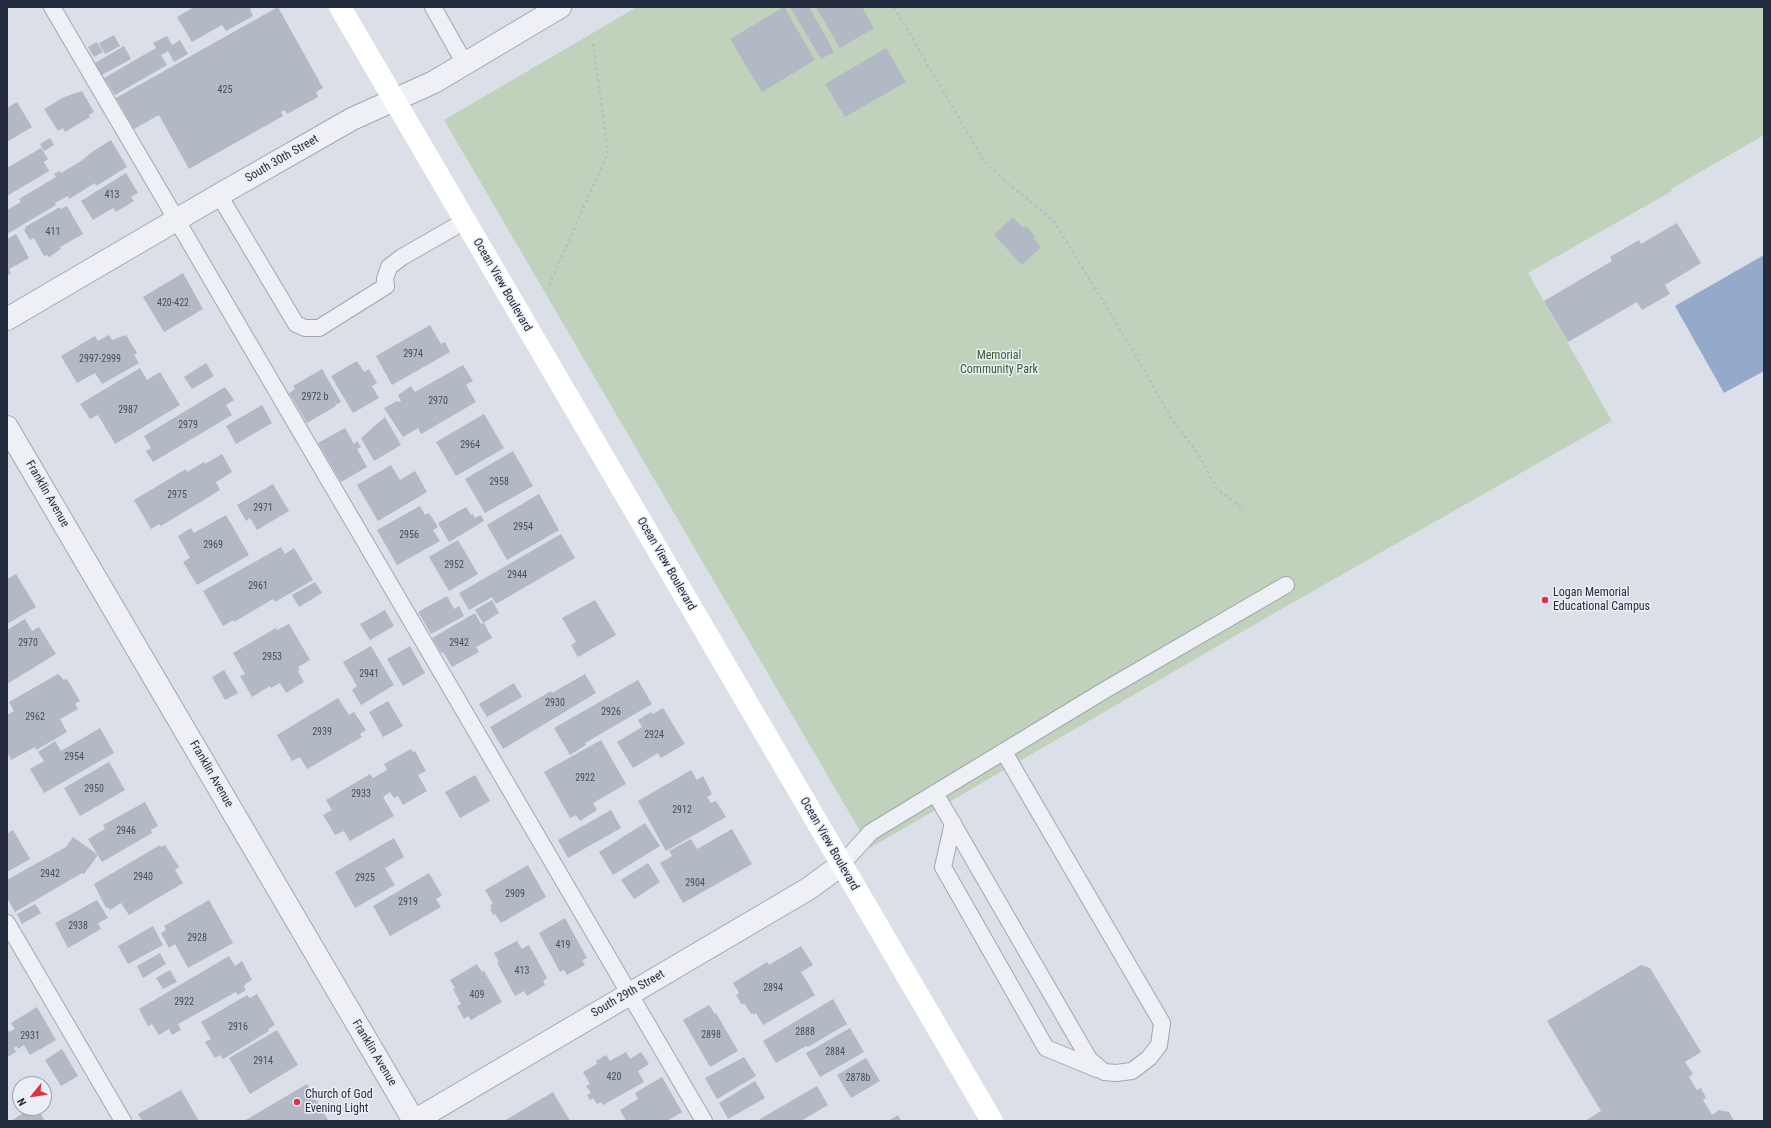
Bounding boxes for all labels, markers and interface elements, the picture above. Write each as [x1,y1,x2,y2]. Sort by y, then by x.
house number: 425 [218,84,232,96]
street label: South 30th Street [243,132,321,186]
house number: 413 [105,189,119,201]
house number: 411 [46,226,60,238]
street label: Ocean View Boulevard [469,236,535,334]
house number: 420-422 [157,297,189,309]
house number: 2974 [403,348,423,360]
park label: Memorial Community Park [960,349,1038,377]
house number: 2997-2999 [79,353,121,365]
house number: 2972 b [302,391,328,403]
house number: 2970 [428,395,448,407]
house number: 2987 [118,404,138,416]
house number: 2979 [178,419,198,431]
house number: 2964 [460,439,480,451]
street label: Franklin Avenue [22,458,72,530]
house number: 2958 [489,476,509,488]
house number: 2975 [167,489,187,501]
house number: 2971 [253,502,273,514]
street label: Ocean View Boulevard [633,515,699,613]
house number: 2954 [513,521,533,533]
house number: 2956 [399,529,419,541]
house number: 2969 [203,539,223,551]
house number: 2952 [444,559,464,571]
house number: 2944 [507,569,527,581]
house number: 2961 [248,580,268,592]
place label: Logan Memorial Educational Campus [1553,586,1650,614]
marker: Logan Memorial Educational Campus [1540,595,1550,605]
house number: 2970 [18,637,38,649]
house number: 2942 [449,637,469,649]
house number: 2953 [262,651,282,663]
house number: 2941 [359,668,379,680]
house number: 2930 [545,697,565,709]
house number: 2926 [601,706,621,718]
house number: 2962 [25,711,45,723]
house number: 2939 [312,726,332,738]
house number: 2924 [644,729,664,741]
street label: Franklin Avenue [186,738,236,810]
house number: 2954 [64,751,84,763]
house number: 2922 [575,772,595,784]
house number: 2950 [84,783,104,795]
house number: 2933 [351,788,371,800]
street label: Ocean View Boulevard [796,795,862,893]
house number: 2912 [672,804,692,816]
house number: 2946 [116,825,136,837]
house number: 2942 [40,868,60,880]
house number: 2940 [133,871,153,883]
house number: 2925 [355,872,375,884]
house number: 2904 [685,877,705,889]
house number: 2909 [505,888,525,900]
house number: 2919 [398,896,418,908]
house number: 2938 [68,920,88,932]
house number: 2928 [187,932,207,944]
house number: 419 [556,939,570,951]
house number: 413 [515,965,529,977]
street label: South 29th Street [589,967,667,1021]
house number: 2894 [763,982,783,994]
house number: 409 [470,989,484,1001]
house number: 2922 [174,996,194,1008]
street label: Franklin Avenue [349,1017,399,1089]
house number: 2916 [228,1021,248,1033]
house number: 2888 [795,1026,815,1038]
house number: 2898 [701,1029,721,1041]
house number: 2931 [20,1030,40,1042]
house number: 2884 [825,1046,845,1058]
house number: 2914 [253,1055,273,1067]
house number: 420 [607,1071,621,1083]
house number: 2878b [846,1072,870,1084]
north arrow [12,1076,52,1116]
place label: Church of God Evening Light [305,1088,373,1116]
text: N [15,1096,29,1108]
marker: Church of God Evening Light [292,1097,302,1107]

